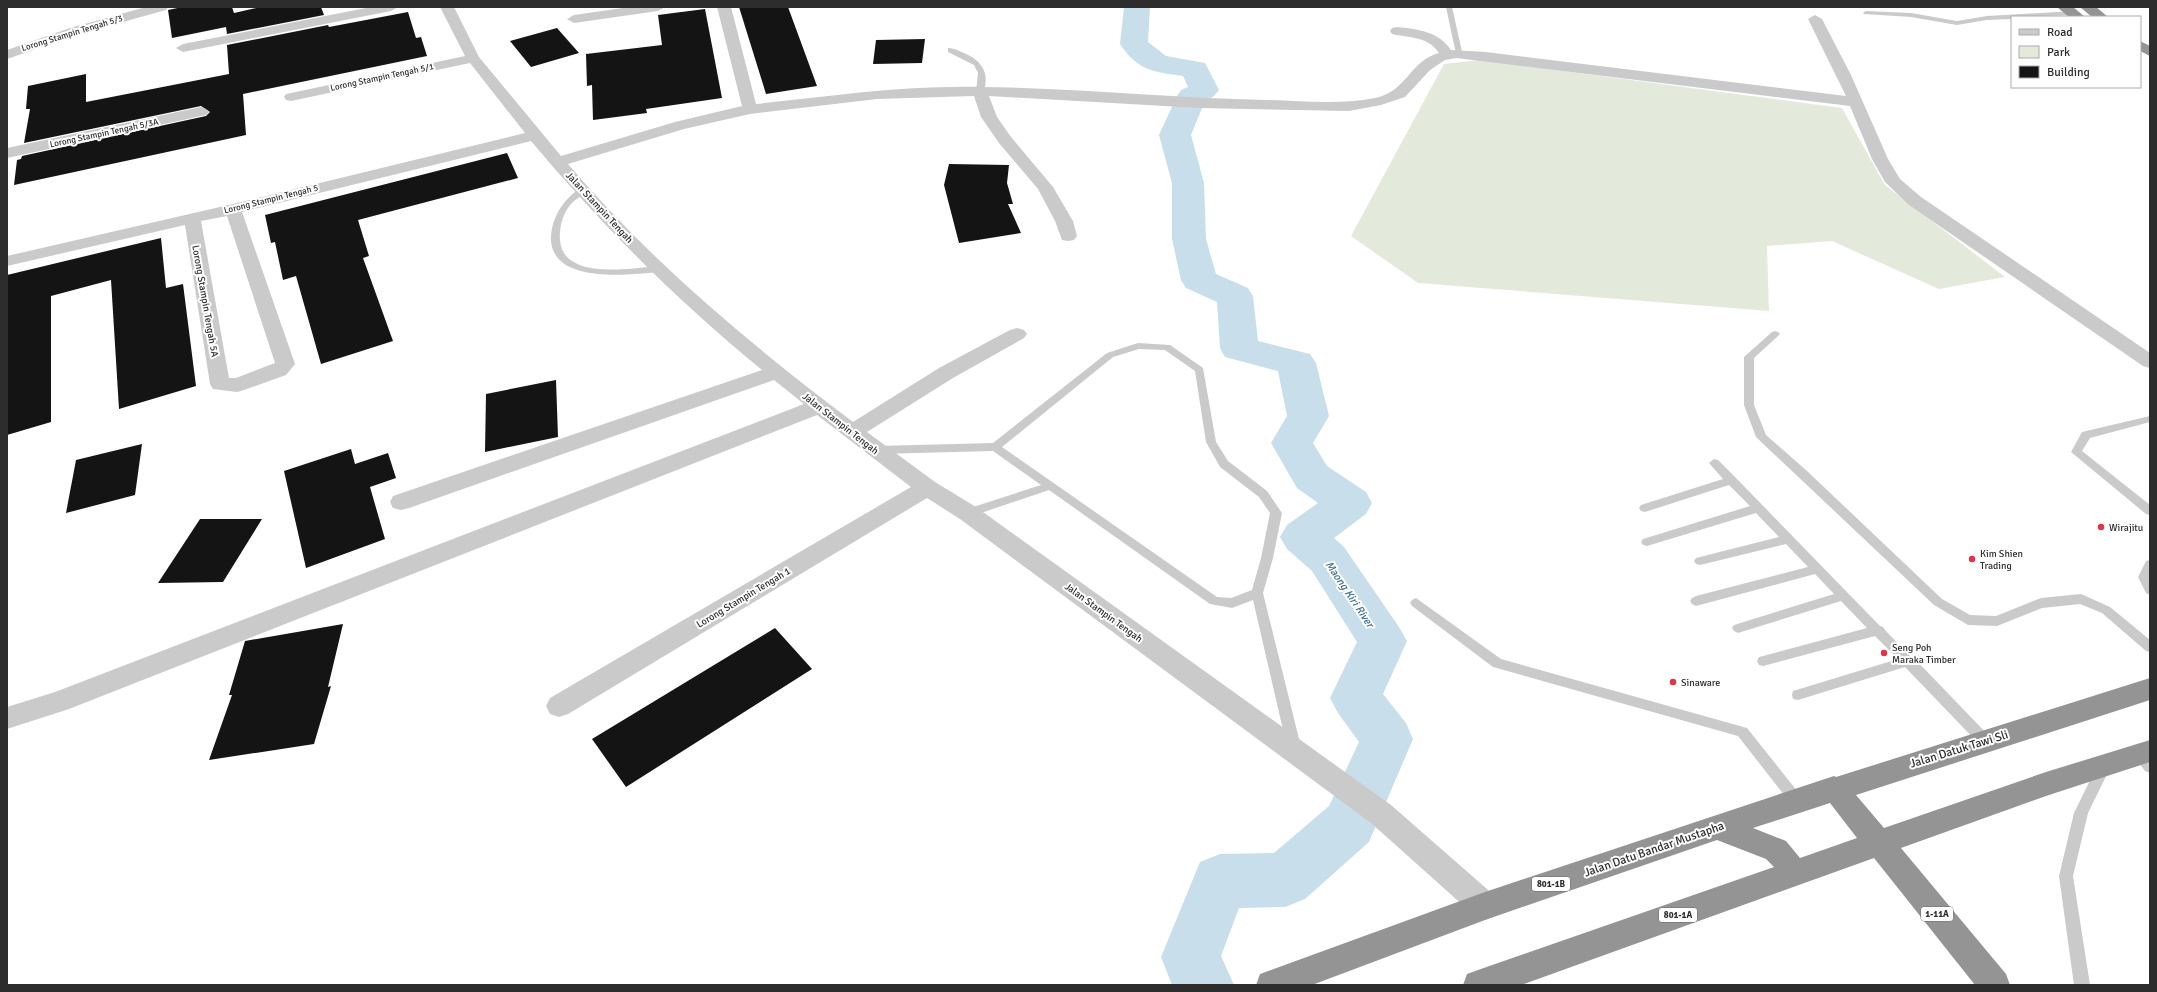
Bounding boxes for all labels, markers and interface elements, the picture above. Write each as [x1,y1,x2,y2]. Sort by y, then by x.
street label: Lorong Stampin Tengah 5/3 [20,13,124,54]
legend [2011,16,2141,88]
text: Road [2047,25,2073,40]
text: Park [2047,45,2070,60]
street label: Lorong Stampin Tengah 5/1 [329,61,435,94]
text: Building [2047,65,2090,80]
street label: Lorong Stampin Tengah 5/3A [49,116,160,150]
street label: Jalan Stampin Tengah [563,170,635,246]
street label: Lorong Stampin Tengah 5 [223,182,320,217]
street label: Lorong Stampin Tengah 5A [189,244,221,358]
street label: Jalan Stampin Tengah [800,390,881,457]
marker: Wirajitu [2096,522,2106,532]
place label: Wirajitu [2109,522,2143,534]
place label: Kim Shien Trading [1980,548,2023,572]
marker: Kim Shien Trading [1967,554,1977,564]
water label: Maong Kiri River [1323,559,1378,632]
street label: Lorong Stampin Tengah 1 [694,565,793,631]
street label: Jalan Stampin Tengah [1062,581,1145,645]
place label: Seng Poh Maraka Timber [1892,642,1956,666]
marker: Seng Poh Maraka Timber [1879,648,1889,658]
marker: Sinaware [1668,677,1678,687]
place label: Sinaware [1681,677,1720,689]
street label: Jalan Datuk Tawi Sli [1908,727,2010,772]
street label: Jalan Datu Bandar Mustapha [1582,818,1726,881]
road number: 801-1B [1532,877,1570,891]
road number: 1-11A [1921,907,1953,921]
road number: 801-1A [1659,908,1697,922]

